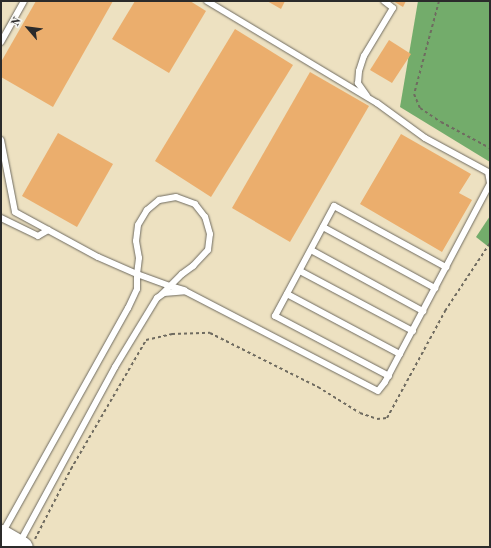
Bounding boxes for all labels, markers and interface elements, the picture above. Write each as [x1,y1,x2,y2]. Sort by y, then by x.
north arrow [8,8,48,48]
text: N [10,16,24,28]

